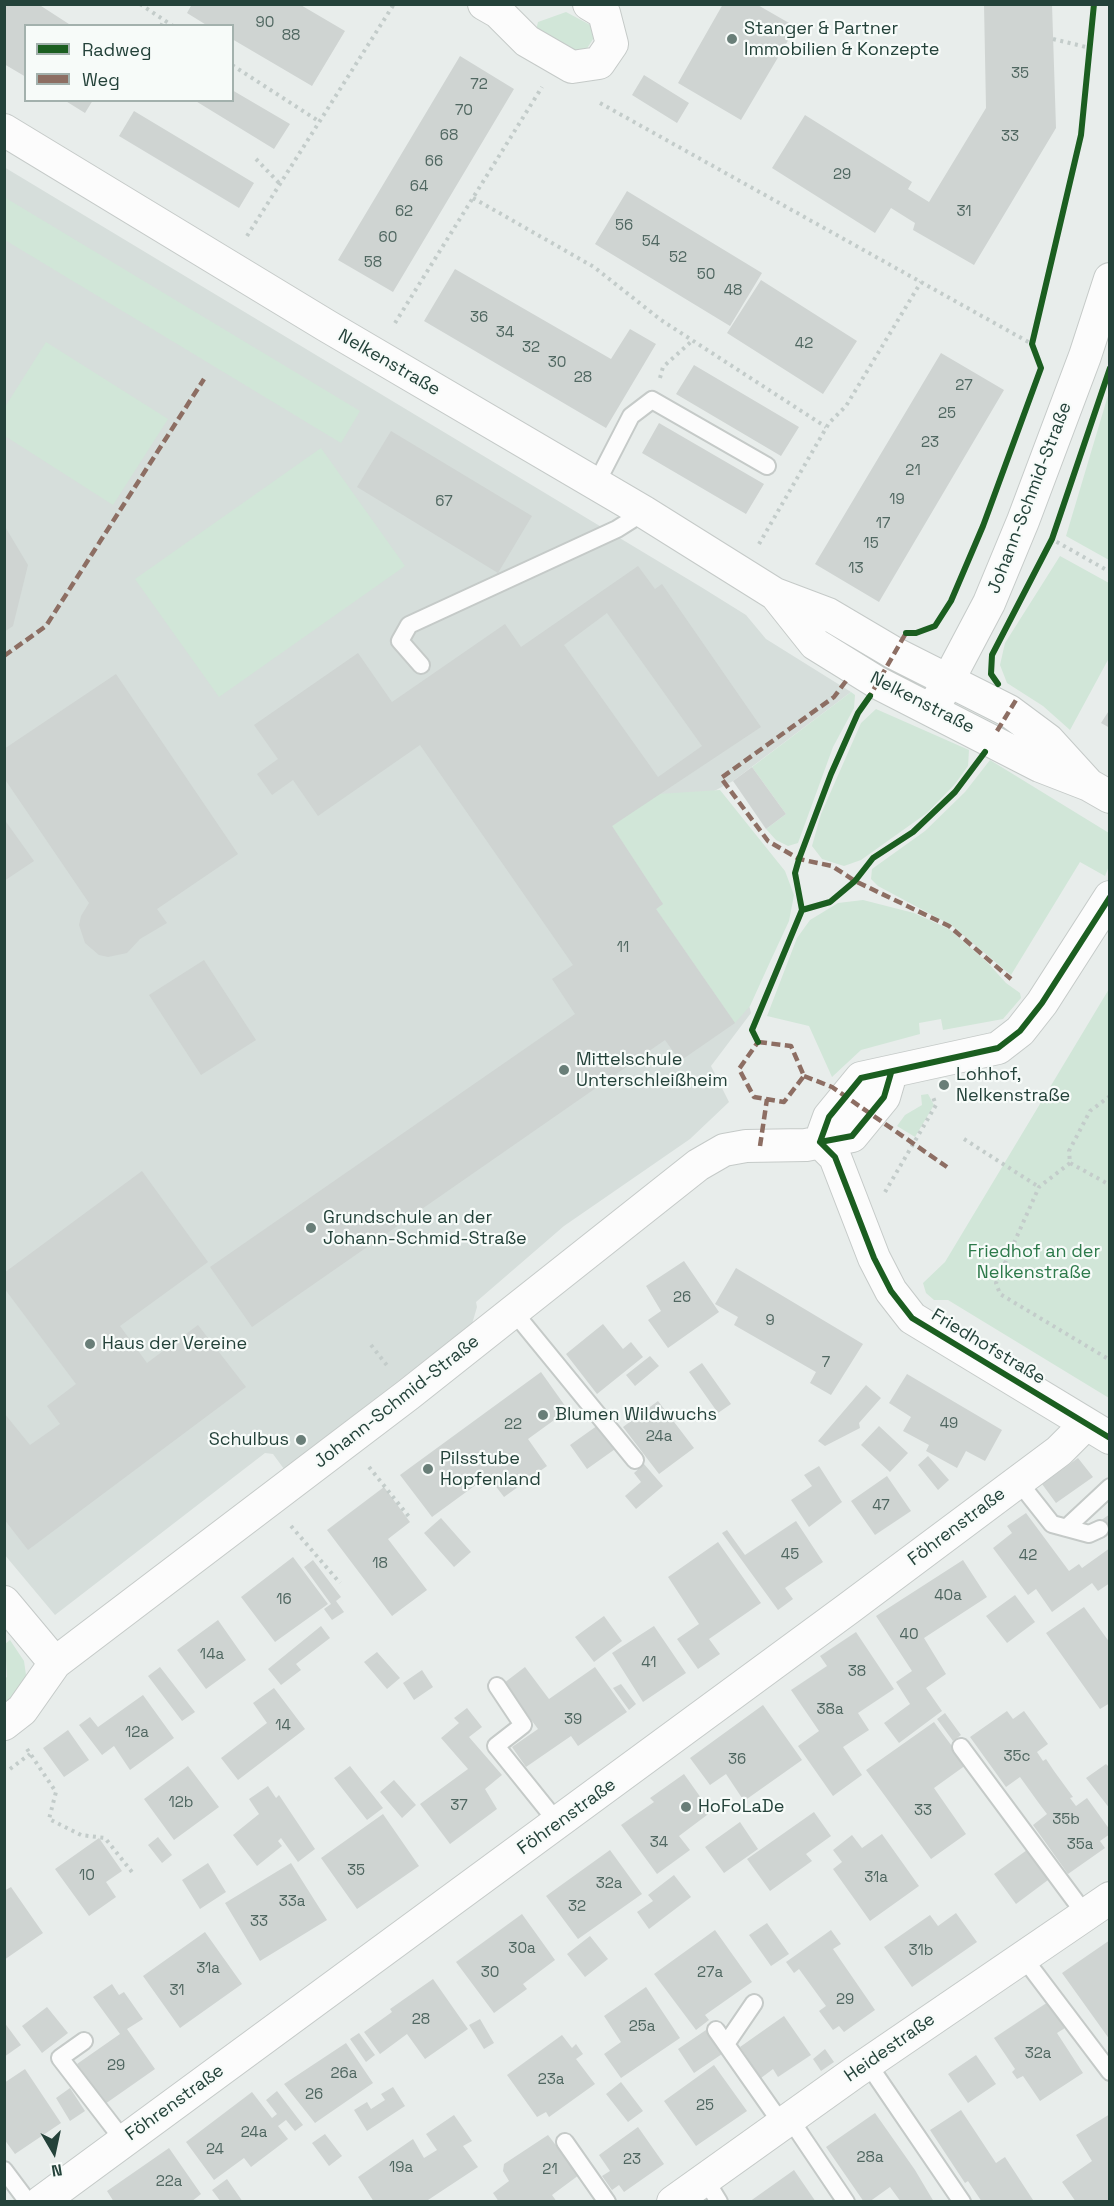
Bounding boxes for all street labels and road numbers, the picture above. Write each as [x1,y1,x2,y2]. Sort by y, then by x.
street label: Nelkenstraße [334,325,444,401]
street label: Johann-Schmid-Straße [983,399,1077,597]
street label: Nelkenstraße [866,667,978,739]
street label: Friedhofstraße [927,1304,1049,1390]
street label: Johann-Schmid-Straße [310,1331,484,1473]
street label: Föhrenstraße [904,1483,1010,1571]
street label: Föhrenstraße [514,1774,620,1860]
street label: Heidestraße [841,2009,939,2087]
street label: Föhrenstraße [122,2060,228,2146]

